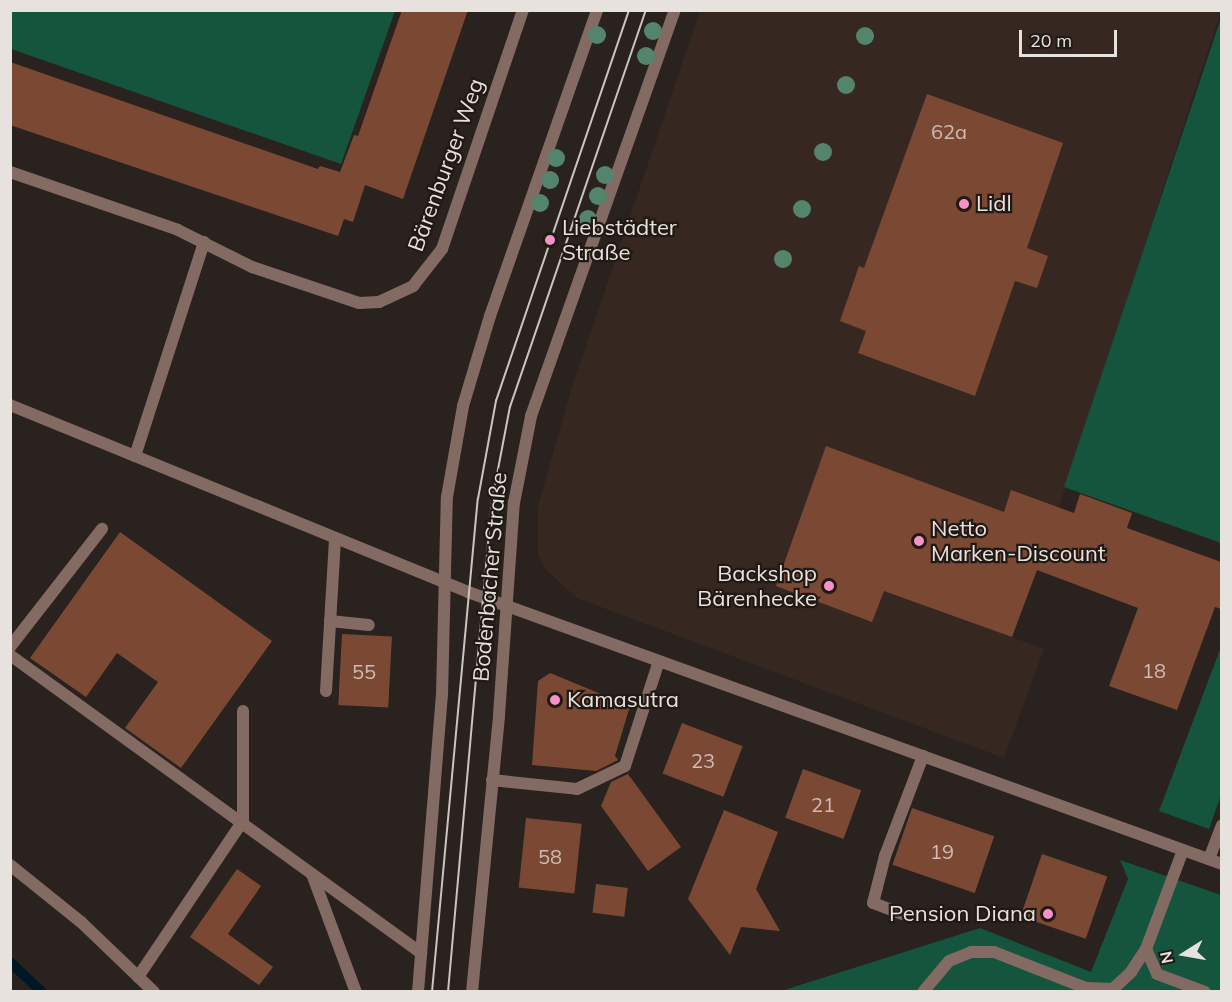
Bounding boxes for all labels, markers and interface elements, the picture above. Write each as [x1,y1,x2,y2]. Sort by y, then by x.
scale bar [1022,18,1120,56]
text: 20 m [1030,29,1072,52]
street label: Bärenburger Weg [402,75,490,255]
house number: 62a [931,119,967,143]
place label: Lidl [976,191,1012,217]
marker: Lidl [957,197,971,211]
place label: Liebstädter Straße [562,214,677,266]
marker: Liebstädter Straße [543,233,557,247]
street label: Bodenbacher Straße [468,471,512,683]
place label: Netto Marken-Discount [931,515,1105,566]
marker: Netto Marken-Discount [912,534,926,548]
place label: Backshop Bärenhecke [697,560,817,612]
marker: Backshop Bärenhecke [822,579,836,593]
house number: 18 [1142,658,1166,682]
house number: 55 [352,659,376,683]
place label: Kamasutra [567,687,679,713]
marker: Kamasutra [548,693,562,707]
house number: 23 [691,748,715,772]
house number: 21 [811,792,835,816]
house number: 19 [930,839,954,863]
house number: 58 [538,844,562,868]
place label: Pension Diana [889,901,1036,927]
marker: Pension Diana [1041,907,1055,921]
north arrow [1154,924,1214,984]
text: N [1155,950,1177,965]

